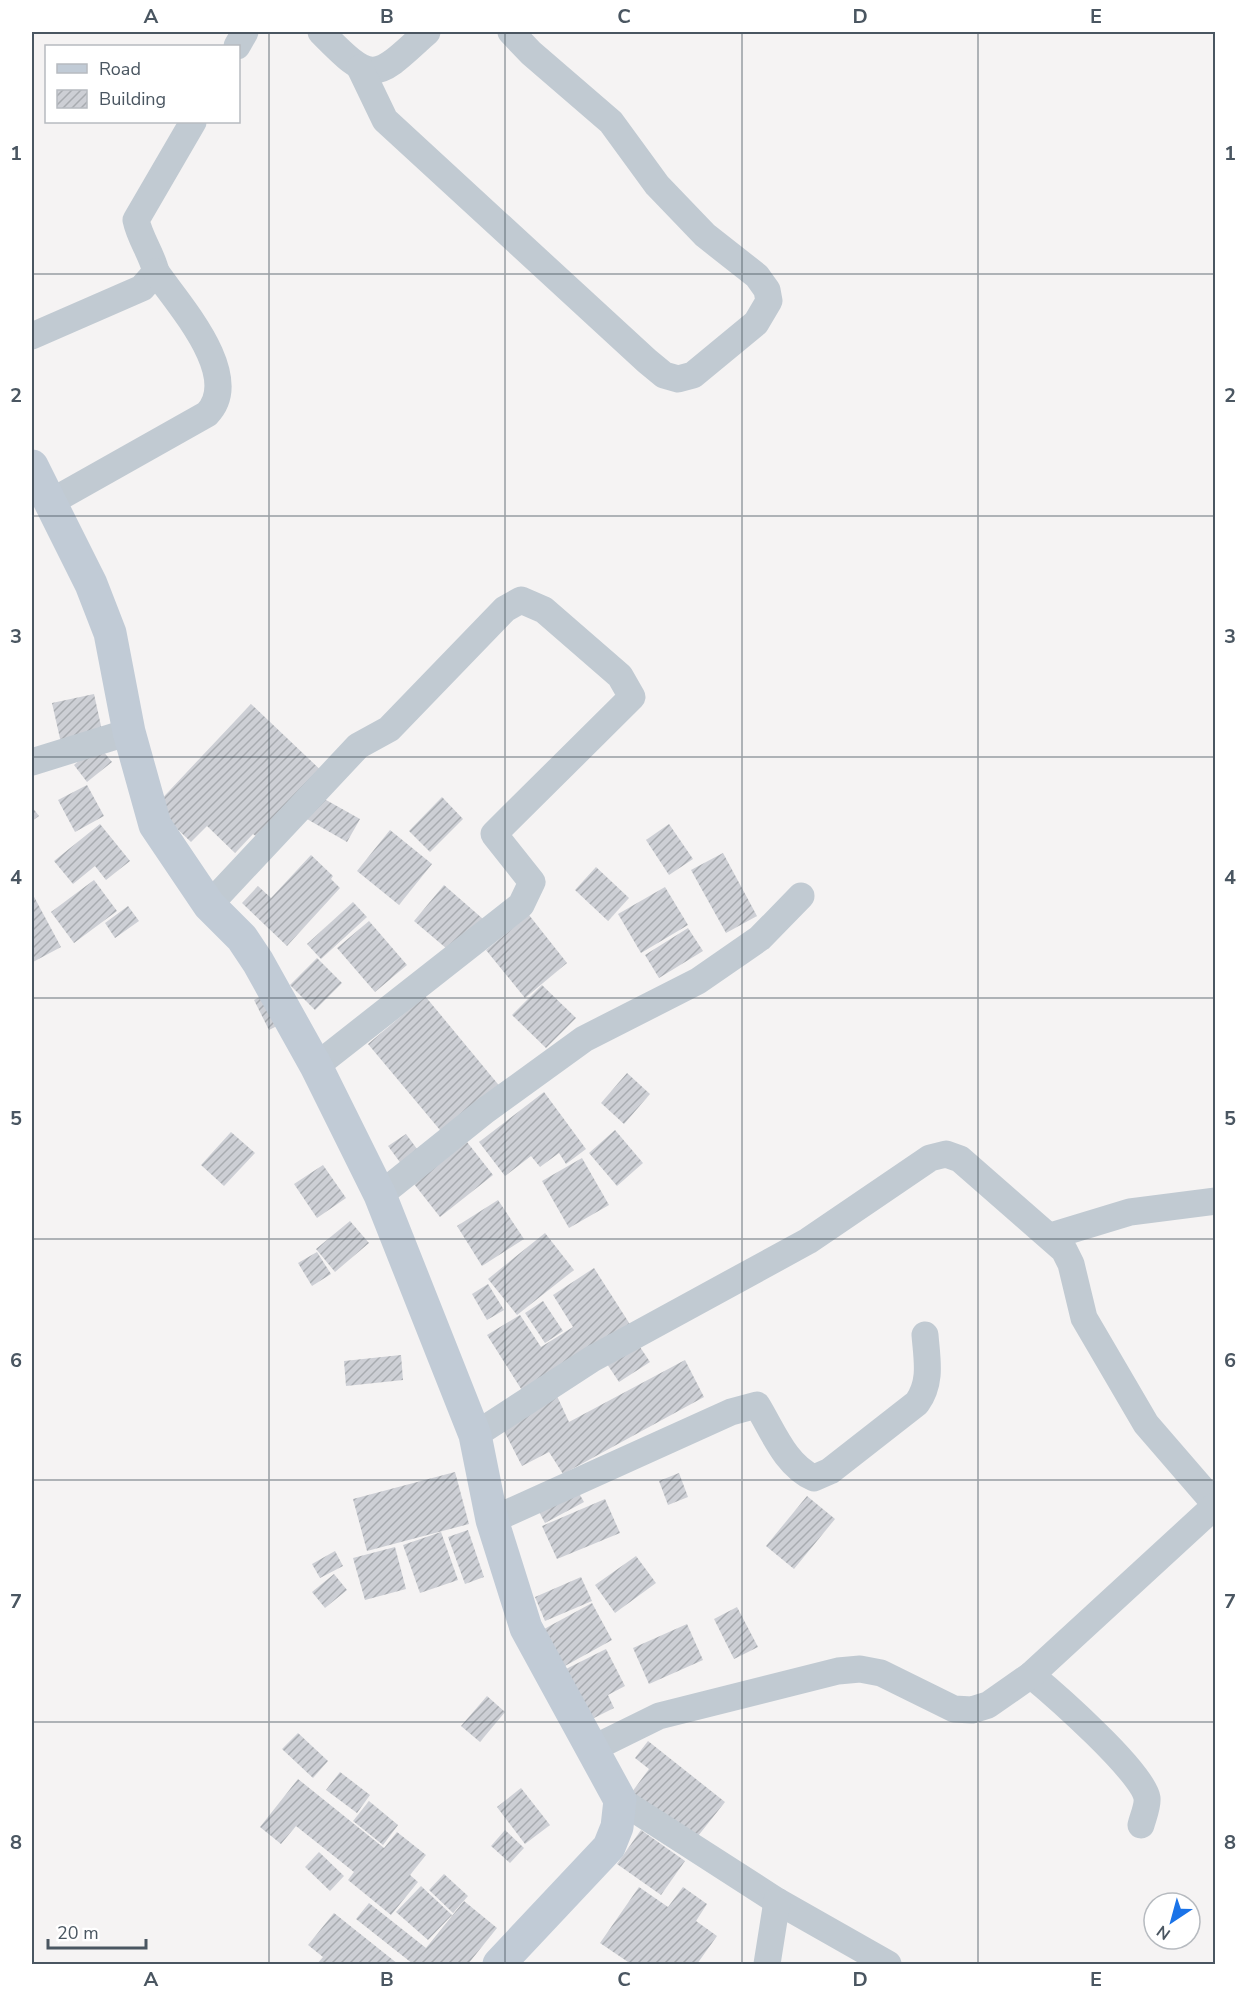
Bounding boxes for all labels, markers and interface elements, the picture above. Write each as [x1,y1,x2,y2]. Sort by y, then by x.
text: A [144,3,159,30]
text: B [380,3,394,30]
text: C [617,3,631,30]
text: D [852,3,868,30]
text: E [1090,3,1102,30]
legend [45,45,240,123]
text: Road [99,57,141,81]
text: Building [99,87,166,111]
text: 1 [10,140,22,167]
text: 1 [1224,140,1236,167]
text: 2 [10,382,22,409]
text: 2 [1224,382,1236,409]
text: 3 [10,623,22,650]
text: 3 [1224,623,1236,650]
text: 4 [10,864,22,891]
text: 4 [1224,864,1236,891]
text: 5 [10,1105,22,1132]
text: 5 [1224,1105,1236,1132]
text: 6 [10,1347,22,1374]
text: 6 [1224,1347,1236,1374]
text: 7 [10,1588,22,1615]
text: 7 [1224,1588,1236,1615]
text: 8 [10,1829,22,1856]
text: 8 [1224,1829,1236,1856]
north arrow [1142,1891,1202,1951]
scale bar [48,1912,146,1950]
text: N [1152,1920,1175,1945]
text: 20 m [57,1921,99,1945]
text: A [144,1966,159,1993]
text: B [380,1966,394,1993]
text: C [617,1966,631,1993]
text: D [852,1966,868,1993]
text: E [1090,1966,1102,1993]

